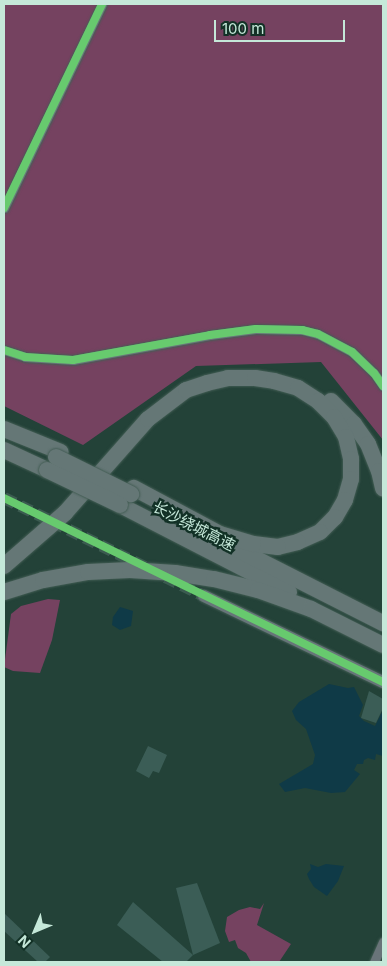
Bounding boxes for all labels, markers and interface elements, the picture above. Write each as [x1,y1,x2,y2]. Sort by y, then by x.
scale bar [217,10,348,42]
text: 100 m [222,19,264,38]
street label: 长沙绕城高速 [150,498,238,554]
north arrow [10,906,60,956]
text: N [14,932,34,952]

